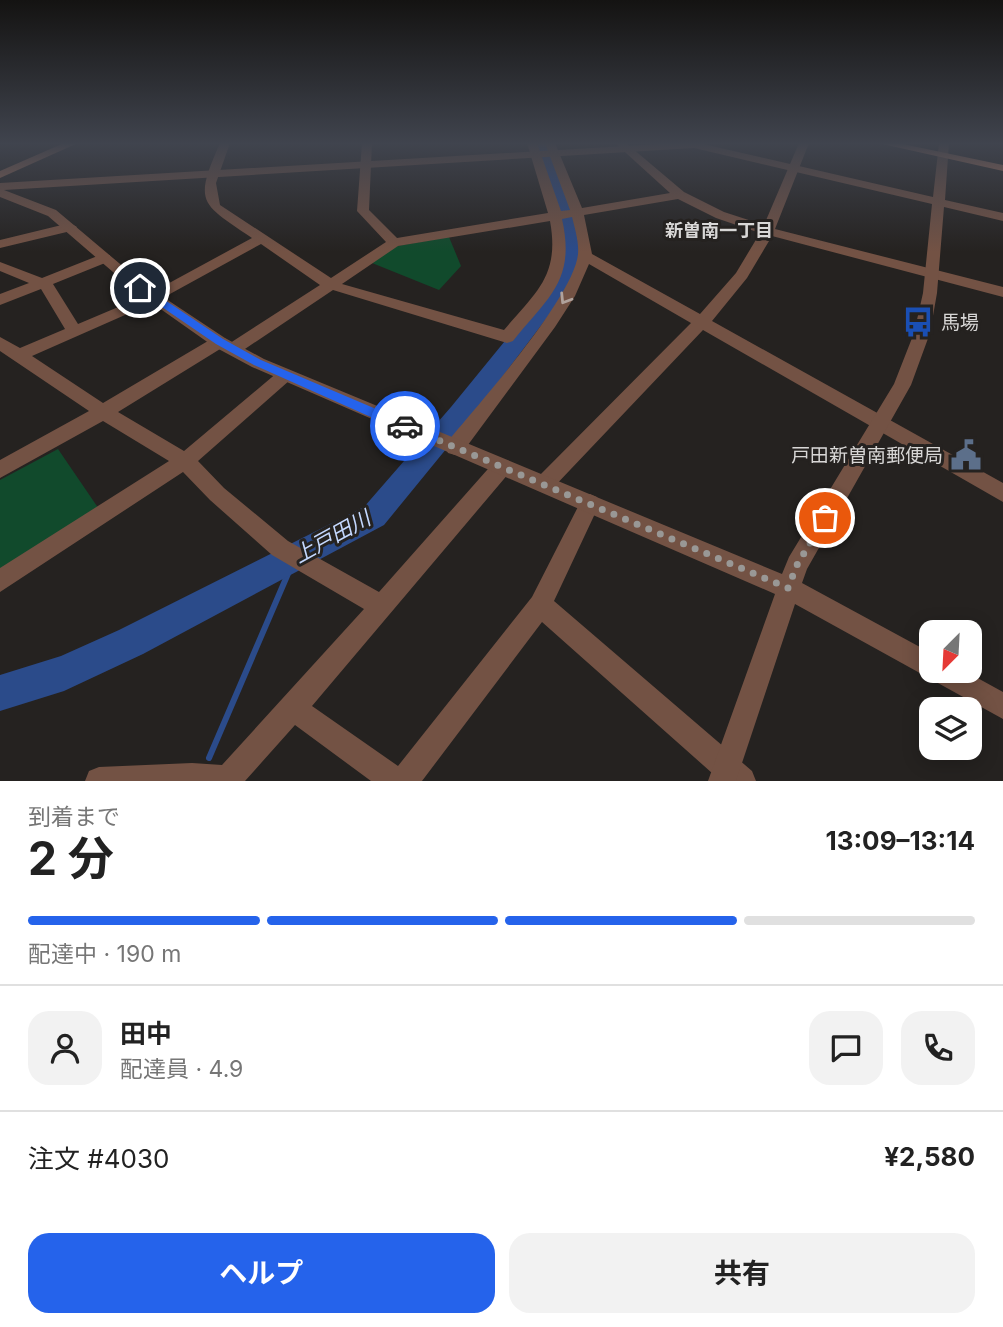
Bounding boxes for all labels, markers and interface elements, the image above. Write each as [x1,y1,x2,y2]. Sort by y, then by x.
district label: 新曽南一丁目 [665,220,773,241]
pin [110,258,170,318]
icon: home [121,269,159,307]
one-way arrow [561,291,574,304]
bus stop icon: 馬場 [901,305,935,339]
place label: 馬場 [941,311,979,334]
courier [370,391,440,461]
icon: car [386,407,424,445]
public building icon: 戸田新曽南郵便局 [949,438,983,472]
place label: 戸田新曽南郵便局 [791,444,943,467]
pin [795,488,855,548]
icon: bag [806,499,844,537]
water label: 上戸田川 [289,504,376,568]
north arrow [919,620,982,682]
map controls [919,620,982,760]
button: layers [919,697,982,760]
text: 到着まで [28,803,120,831]
text: 13:09–13:14 [825,825,975,856]
text: 2 分 [28,830,114,886]
text: 配達中 · 190 m [28,940,181,968]
button: person [28,1011,102,1085]
button: chat [809,1011,883,1085]
button: phone [901,1011,975,1085]
text: 田中 [120,1018,172,1049]
text: 配達員 · 4.9 [120,1055,243,1083]
text: ¥2,580 [884,1141,975,1172]
text: 注文 #4030 [28,1143,169,1174]
button: ヘルプ [28,1233,495,1313]
button: 共有 [509,1233,975,1313]

